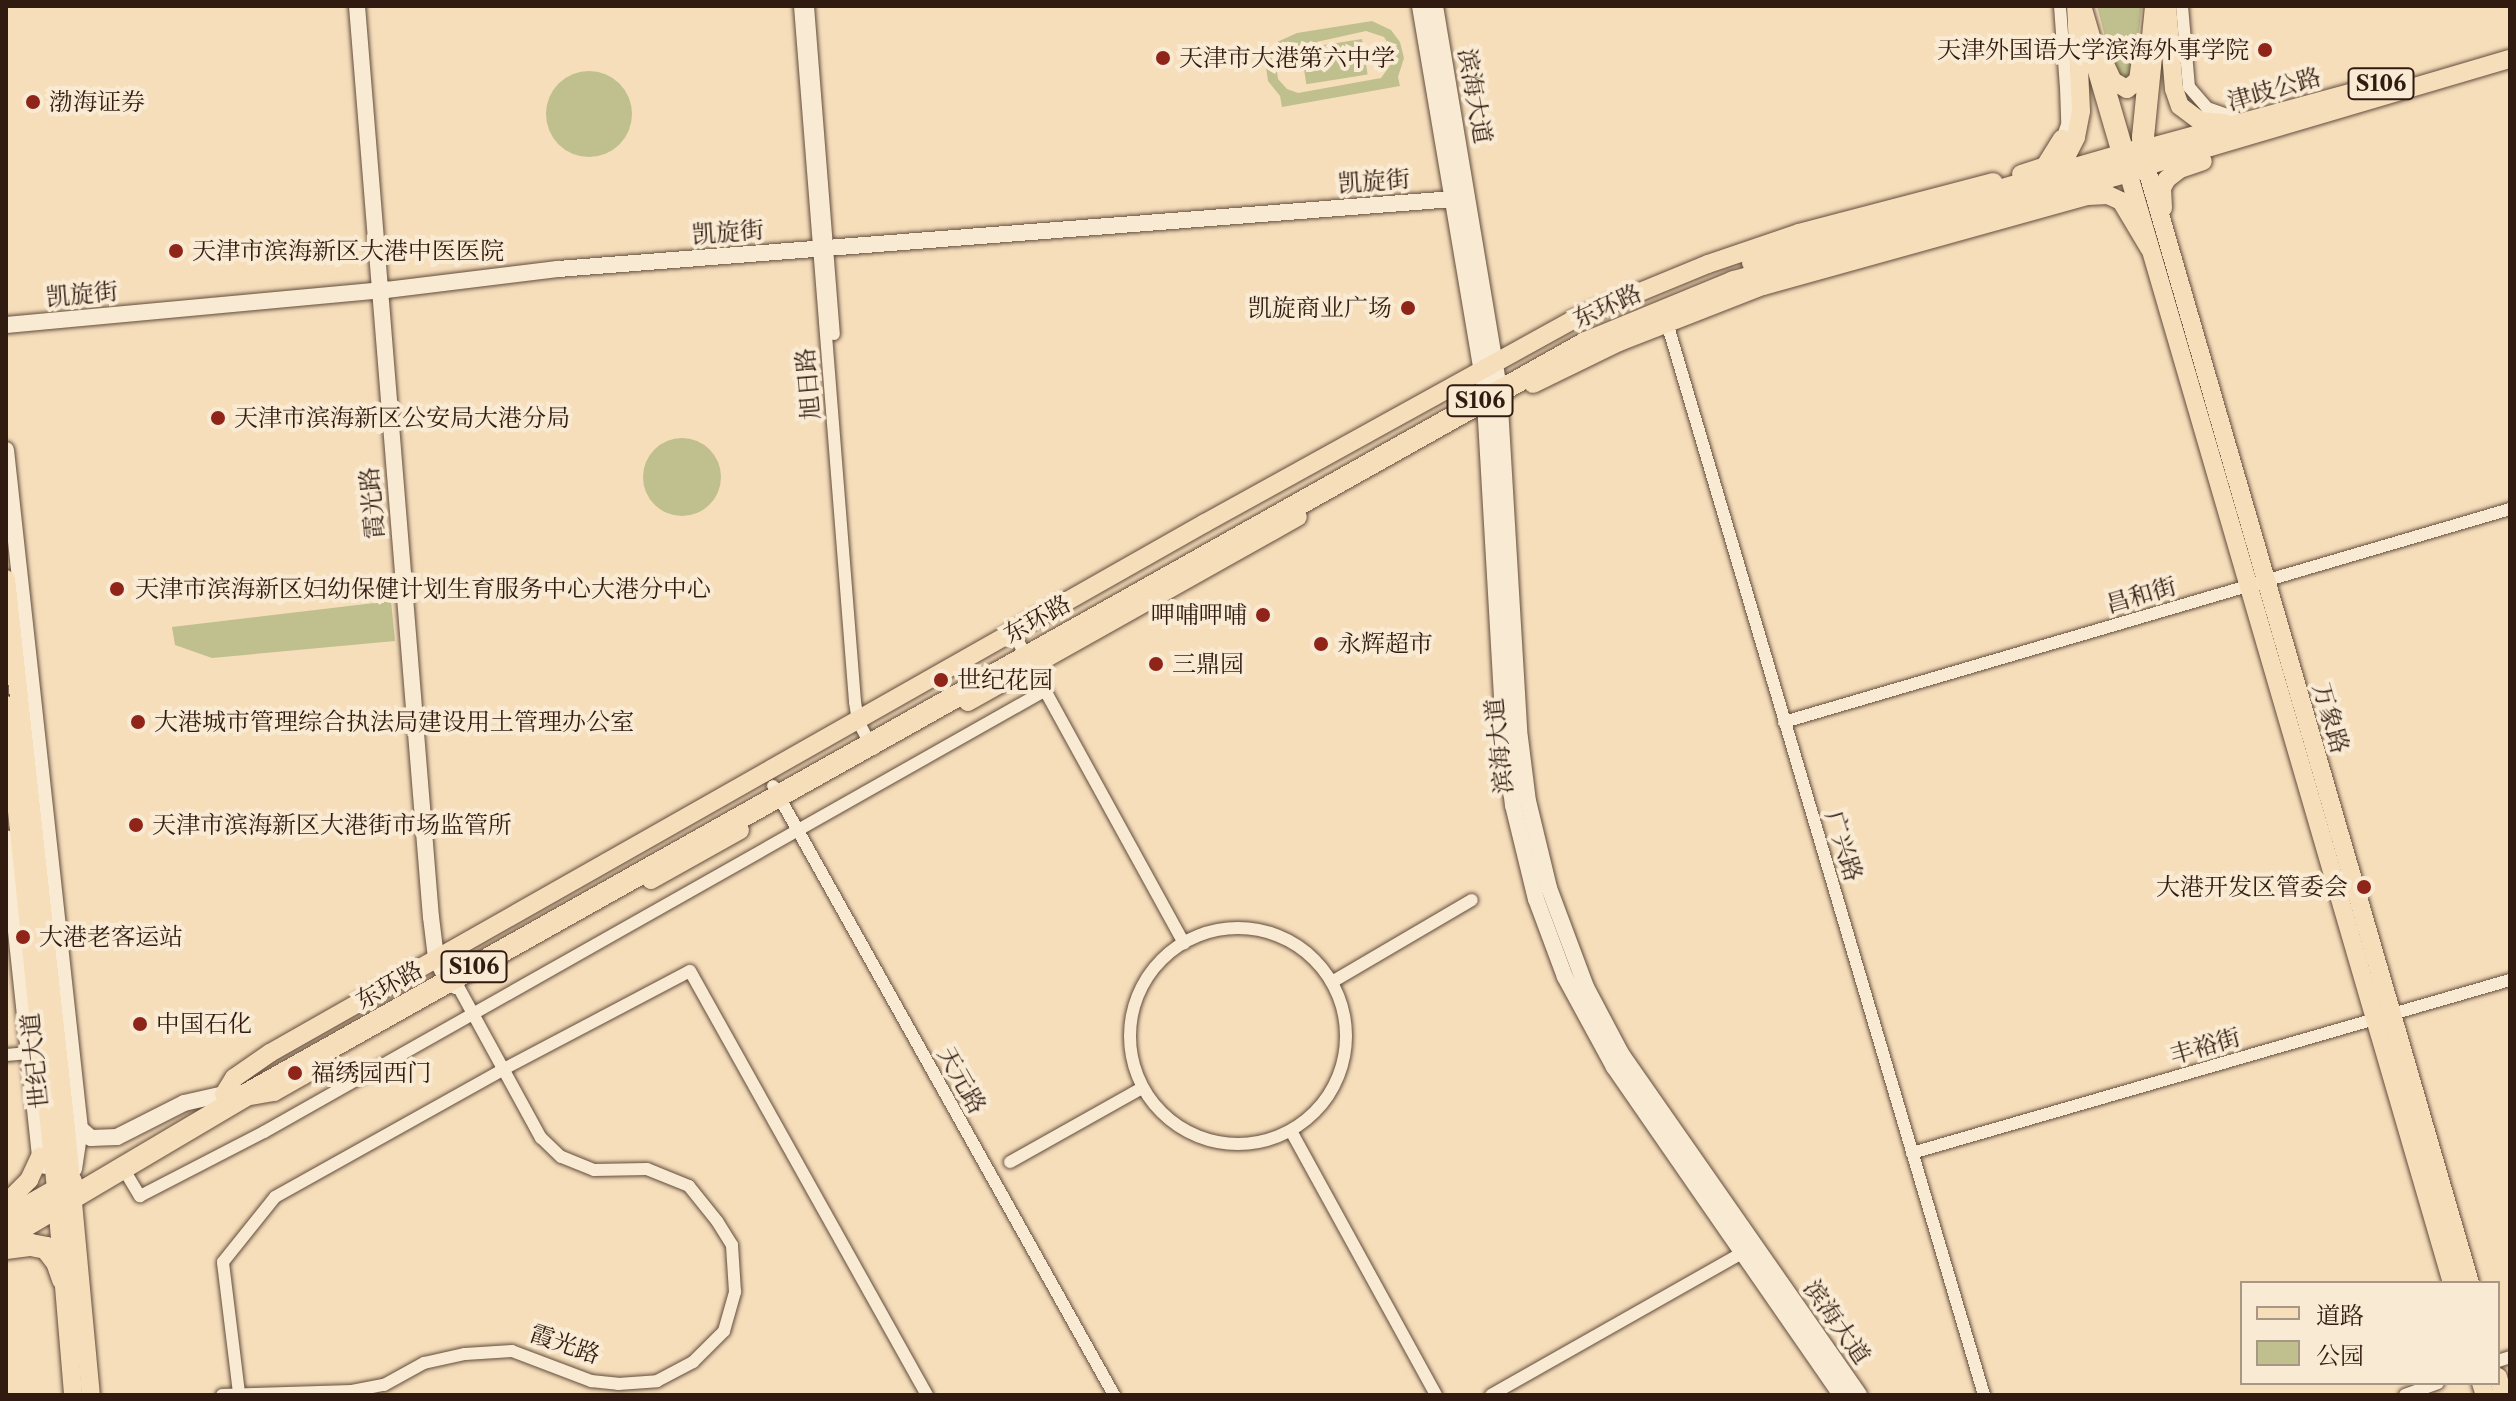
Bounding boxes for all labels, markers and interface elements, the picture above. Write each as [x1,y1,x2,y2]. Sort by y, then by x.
place label: 天津外国语大学滨海外事学院 [1937,36,2249,64]
marker: 天津外国语大学滨海外事学院 [2256,41,2274,59]
place label: 天津市大港第六中学 [1179,44,1395,72]
street label: 滨海大道 [1452,46,1498,146]
marker: 天津市大港第六中学 [1154,49,1172,67]
street label: 津歧公路 [2224,62,2324,116]
road number: S106 [2347,66,2415,102]
place label: 渤海证券 [49,88,145,116]
marker: 渤海证券 [24,93,42,111]
street label: 凯旋街 [1337,164,1411,198]
street label: 凯旋街 [691,215,765,249]
place label: 天津市滨海新区大港中医医院 [192,237,504,265]
marker: 天津市滨海新区大港中医医院 [167,242,185,260]
street label: 凯旋街 [45,277,119,311]
street label: 东环路 [1568,278,1646,334]
place label: 凯旋商业广场 [1248,294,1392,322]
marker: 凯旋商业广场 [1399,299,1417,317]
street label: 旭日路 [791,347,825,421]
road number: S106 [1446,383,1514,419]
place label: 天津市滨海新区公安局大港分局 [234,404,570,432]
marker: 天津市滨海新区公安局大港分局 [209,409,227,427]
street label: 霞光路 [355,466,389,540]
street label: 昌和街 [2102,571,2180,619]
place label: 天津市滨海新区妇幼保健计划生育服务中心大港分中心 [135,575,711,603]
marker: 天津市滨海新区妇幼保健计划生育服务中心大港分中心 [106,578,128,600]
street label: 东环路 [999,589,1075,649]
place label: 呷哺呷哺 [1151,601,1247,629]
marker: 呷哺呷哺 [1254,606,1272,624]
place label: 永辉超市 [1337,630,1433,658]
marker: 永辉超市 [1312,635,1330,653]
place label: 三鼎园 [1172,650,1244,678]
marker: 三鼎园 [1147,655,1165,673]
place label: 世纪花园 [957,666,1053,694]
marker: 世纪花园 [932,671,950,689]
street label: 万象路 [2307,679,2355,757]
street label: 滨海大道 [1480,697,1518,795]
place label: 大港城市管理综合执法局建设用土管理办公室 [154,708,634,736]
marker: 大港城市管理综合执法局建设用土管理办公室 [129,713,147,731]
street label: 广兴路 [1820,807,1868,885]
place label: 天津市滨海新区大港街市场监管所 [152,811,512,839]
marker: 天津市滨海新区大港街市场监管所 [127,816,145,834]
place label: 大港开发区管委会 [2156,873,2348,901]
marker: 大港开发区管委会 [2355,878,2373,896]
place label: 大港老客运站 [39,923,183,951]
marker: 大港老客运站 [14,928,32,946]
road number: S106 [440,949,508,985]
street label: 东环路 [351,955,427,1015]
place label: 中国石化 [156,1010,252,1038]
street label: 世纪大道 [16,1012,54,1110]
marker: 中国石化 [131,1015,149,1033]
street label: 丰裕街 [2166,1022,2244,1070]
street label: 天元路 [932,1042,992,1118]
place label: 福绣园西门 [311,1059,431,1087]
marker: 福绣园西门 [286,1064,304,1082]
street label: 滨海大道 [1798,1274,1876,1370]
legend [2240,1281,2500,1385]
text: 道路 [2316,1301,2364,1330]
street label: 霞光路 [526,1319,604,1369]
text: 公园 [2316,1341,2364,1370]

